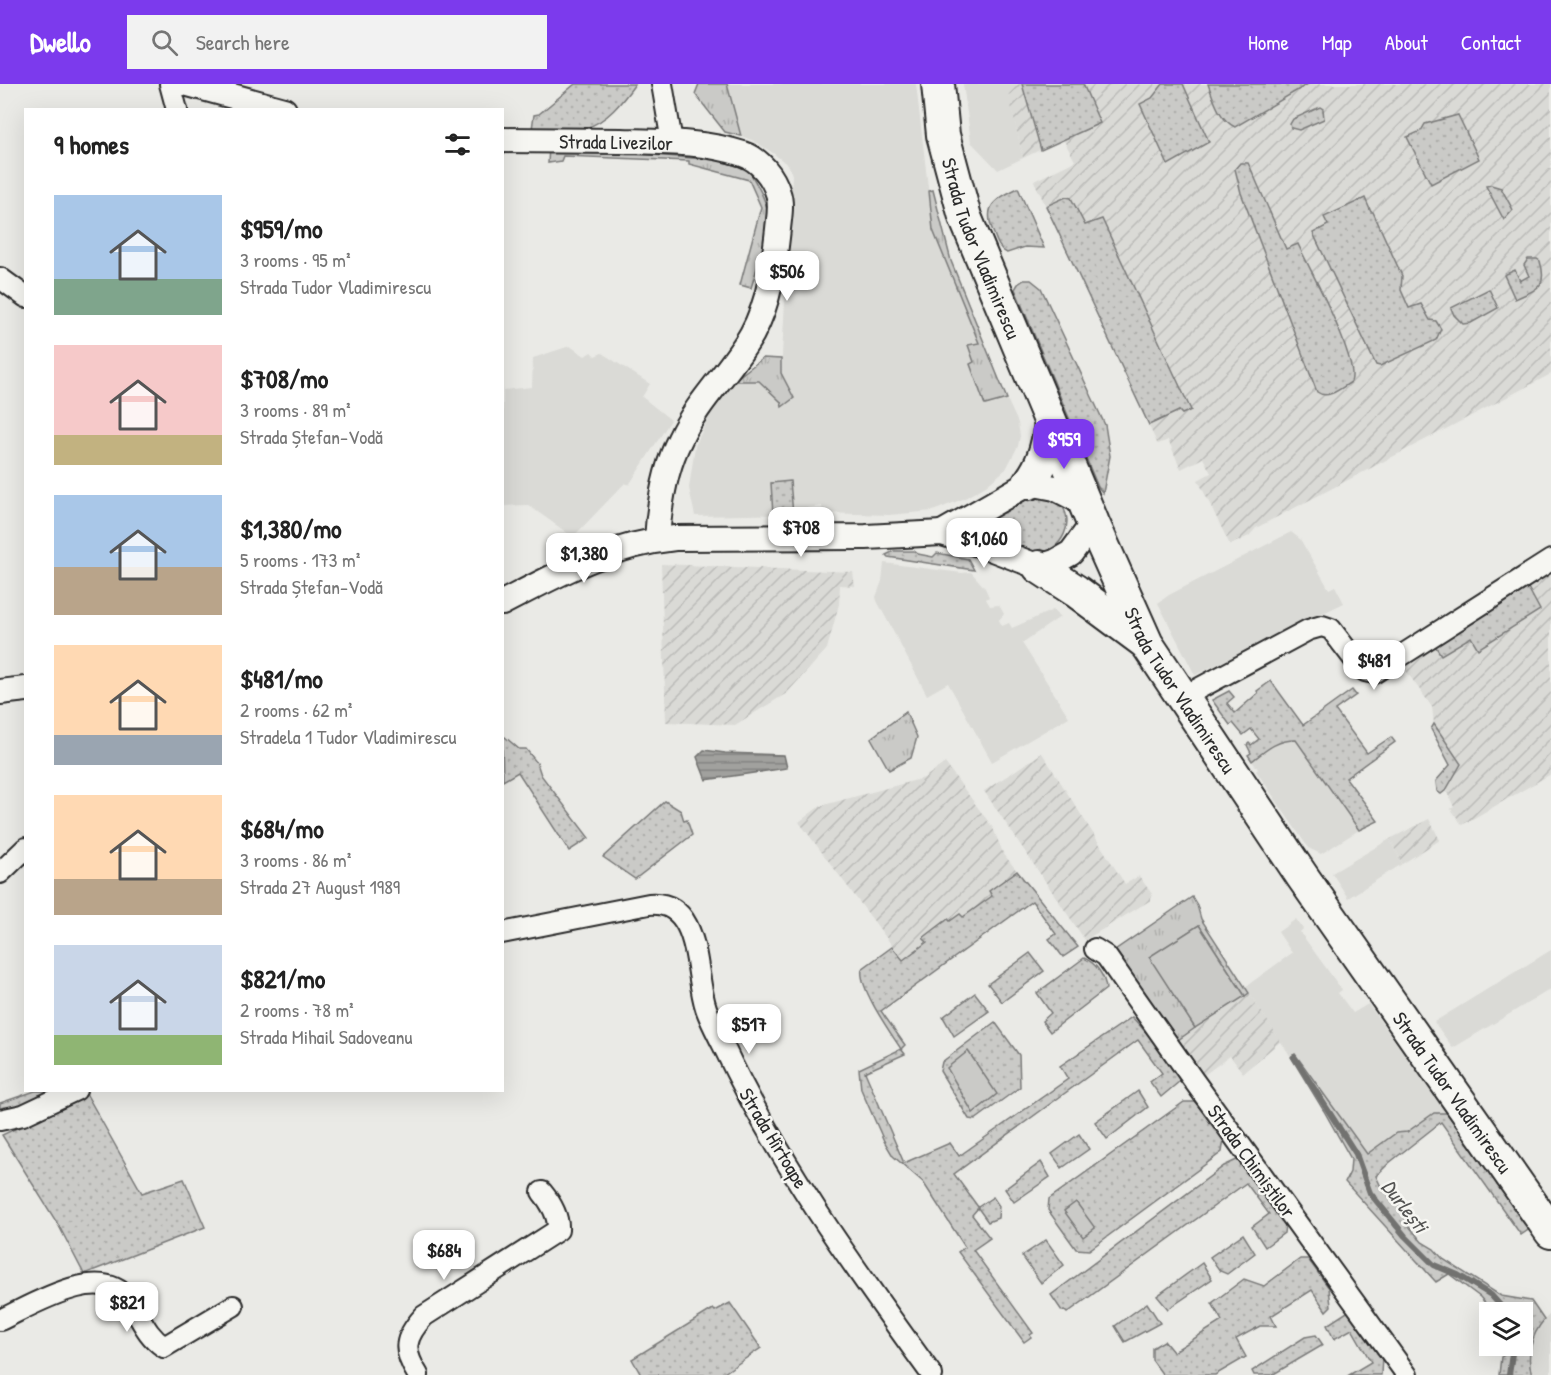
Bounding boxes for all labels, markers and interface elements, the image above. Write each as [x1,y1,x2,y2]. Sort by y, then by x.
search box [127,15,547,69]
text: Dwello [30,23,91,61]
icon: search [148,26,181,59]
text: Search here [196,27,290,57]
text: Home [1248,28,1289,57]
text: Map [1322,28,1352,57]
text: About [1385,28,1428,57]
text: Contact [1461,28,1521,57]
text: 9 homes [54,127,129,162]
street label: Strada Livezilor [559,127,674,156]
icon: filters [441,128,474,161]
street label: Strada Tudor Vladimirescu [936,155,1028,343]
text: $959/mo [240,211,322,246]
icon: home [102,219,174,291]
text: 3 rooms · 95 m² [240,246,350,273]
pin: $506 [751,251,823,302]
text: $506 [769,257,805,284]
text: Strada Tudor Vladimirescu [240,273,431,300]
text: $708/mo [240,361,328,396]
icon: home [102,369,174,441]
text: 3 rooms · 89 m² [240,396,351,423]
pin: $959 [1028,419,1100,470]
text: Strada Ștefan-Vodă [240,423,383,450]
text: $959 [1047,425,1081,452]
pin: $708 [765,507,837,558]
text: $1,380/mo [240,511,342,546]
text: $708 [782,513,820,540]
pin: $1,060 [935,518,1033,569]
icon: home [102,519,174,591]
text: $1,060 [960,524,1008,551]
pin: $1,380 [535,533,633,584]
text: $1,380 [560,539,608,566]
text: 5 rooms · 173 m² [240,546,360,573]
text: Strada Ștefan-Vodă [240,573,383,600]
street label: Strada Tudor Vladimirescu [1119,603,1243,778]
pin: $481 [1338,640,1410,691]
text: $481 [1357,646,1391,673]
text: $481/mo [240,661,323,696]
icon: home [102,669,174,741]
text: 2 rooms · 62 m² [240,696,352,723]
text: Stradela 1 Tudor Vladimirescu [240,723,456,750]
text: $684/mo [240,811,324,846]
icon: home [102,819,174,891]
text: 3 rooms · 86 m² [240,846,351,873]
text: Strada 27 August 1989 [240,873,400,900]
text: $821/mo [240,961,325,996]
icon: home [102,969,174,1041]
text: 2 rooms · 78 m² [240,996,354,1023]
pin: $517 [713,1004,785,1055]
street label: Strada Tudor Vladimirescu [1387,1006,1519,1178]
text: $517 [731,1010,767,1037]
text: Strada Mihail Sadoveanu [240,1023,413,1050]
street label: Strada Hîrtoape [733,1083,815,1193]
street label: Strada Chimiștilor [1202,1099,1302,1223]
water label: Durlești [1375,1173,1436,1241]
pin: $684 [408,1230,480,1281]
text: $684 [427,1236,461,1263]
pin: $821 [91,1282,163,1333]
text: $821 [109,1288,145,1315]
map controls [1479,1302,1533,1356]
button: layers [1479,1302,1533,1356]

